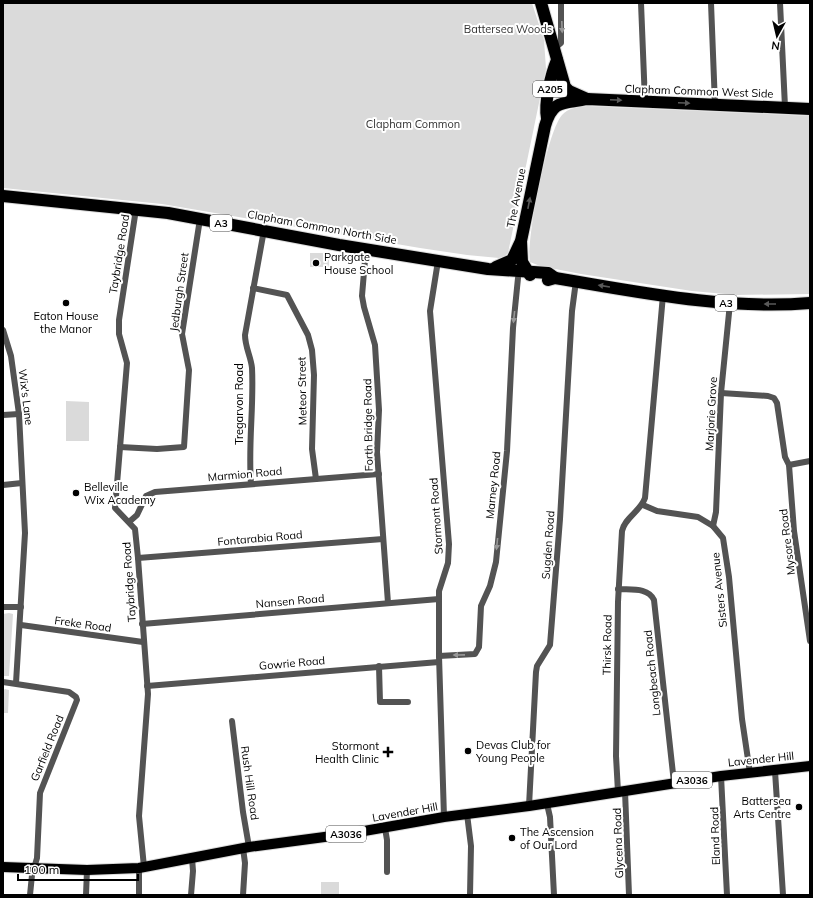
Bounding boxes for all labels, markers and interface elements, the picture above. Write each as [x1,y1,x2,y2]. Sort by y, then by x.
north arrow [757,16,797,56]
one-way arrow [559,21,566,33]
park label: Battersea Woods [464,22,552,36]
text: N [771,38,781,53]
road number: A205 [533,81,567,97]
street label: Clapham Common West Side [624,81,774,101]
one-way arrow [610,97,622,104]
one-way arrow [678,100,690,107]
park label: Clapham Common [366,117,460,131]
street label: The Avenue [503,167,529,229]
one-way arrow [526,197,532,209]
street label: Clapham Common North Side [246,207,398,247]
street label: Taybridge Road [106,213,132,295]
road number: A3 [210,215,232,231]
place label: Parkgate House School [324,250,393,277]
street label: Jedburgh Street [167,252,191,332]
marker: Parkgate House School [311,258,321,268]
one-way arrow [598,283,611,289]
road number: A3 [715,295,737,311]
marker: Eaton House the Manor [61,298,71,308]
one-way arrow [763,301,776,307]
place label: Eaton House the Manor [34,309,98,336]
one-way arrow [511,311,518,323]
street label: Meteor Street [294,356,310,425]
street label: Tregarvon Road [232,363,246,445]
street label: Wix's Lane [16,368,36,426]
street label: Marjorie Grove [702,377,720,451]
street label: Forth Bridge Road [360,378,376,472]
street label: Marney Road [482,450,504,520]
street label: Marmion Road [207,464,283,484]
street label: Stormont Road [426,477,446,555]
place label: Belleville Wix Academy [84,480,156,507]
marker: Belleville Wix Academy [71,488,81,498]
street label: Mysore Road [776,508,798,576]
street label: Sugden Road [539,510,557,580]
street label: Fontarabia Road [217,527,303,549]
one-way arrow [494,538,501,550]
street label: Taybridge Road [119,541,139,623]
street label: Sisters Avenue [708,552,730,628]
street label: Nansen Road [255,591,325,611]
street label: Freke Road [54,613,112,635]
street label: Thirsk Road [599,615,615,675]
street label: Longbeach Road [641,629,663,717]
one-way arrow [452,652,465,658]
street label: Gowrie Road [258,653,326,673]
street label: Garfield Road [27,713,67,783]
place label: Devas Club for Young People [475,738,551,765]
place label: Stormont Health Clinic [315,739,380,766]
street label: Rush Hill Road [238,745,262,821]
marker: Stormont Health Clinic [382,746,394,758]
marker: Devas Club for Young People [463,746,473,756]
street label: Lavender Hill [727,749,795,769]
road number: A3036 [672,772,712,788]
place label: Battersea Arts Centre [733,794,791,821]
street label: Lavender Hill [371,799,439,825]
marker: Battersea Arts Centre [794,802,804,812]
street label: Eland Road [707,806,723,866]
street label: Glycena Road [610,807,626,879]
place label: The Ascension of Our Lord [520,825,594,852]
road number: A3036 [326,826,366,842]
marker: The Ascension of Our Lord [507,833,517,843]
scale bar [18,856,138,882]
text: 100 m [24,862,59,877]

